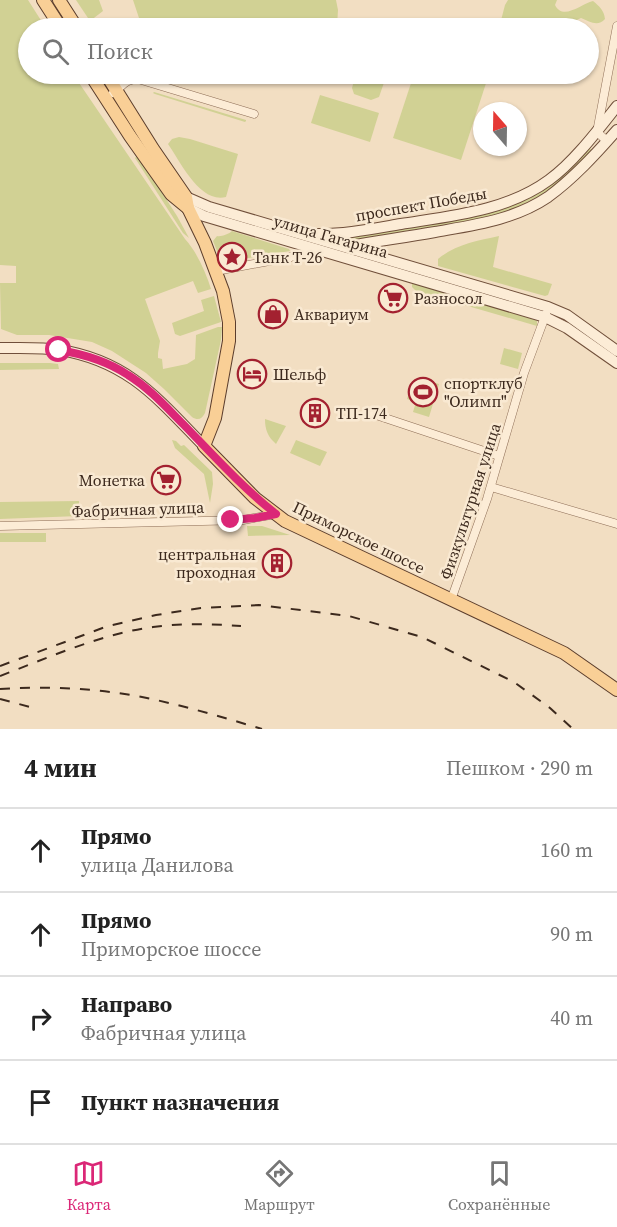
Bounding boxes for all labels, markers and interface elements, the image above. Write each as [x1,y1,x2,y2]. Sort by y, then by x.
search box [18,18,599,84]
icon: search [39,35,72,68]
text: Поиск [87,36,153,66]
north arrow [473,102,527,156]
street label: проспект Победы [354,182,488,226]
street label: улица Гагарина [271,209,392,263]
place icon: Танк Т-26 [216,241,248,273]
place label: Танк Т-26 [253,246,322,268]
supermarket icon: Разносол [377,282,409,314]
place label: Разносол [414,287,483,309]
shop icon: Аквариум [257,298,289,330]
place label: Аквариум [294,303,369,325]
route start [45,336,71,362]
hotel icon: Шельф [236,358,268,390]
place label: Шельф [273,363,327,385]
place label: спортклуб "Олимп" [444,372,523,412]
sports icon: спортклуб "Олимп" [407,376,439,408]
building icon: ТП-174 [299,397,331,429]
place label: ТП-174 [336,402,387,424]
street label: Физкультурная улица [434,419,506,582]
supermarket icon: Монетка [150,464,182,496]
place label: Монетка [79,469,146,491]
street label: Приморское шоссе [289,495,429,579]
street label: Фабричная улица [71,496,205,522]
route end [217,506,243,532]
place label: центральная проходная [158,543,256,583]
building icon: центральная проходная [261,547,293,579]
text: 4 мин [24,750,97,786]
text: Пешком · 290 m [446,754,593,782]
text: Прямо [81,821,151,851]
icon: ahead [24,834,57,867]
text: 160 m [540,836,593,864]
text: улица Данилова [81,851,234,879]
text: Прямо [81,905,151,935]
icon: ahead [24,918,57,951]
text: 90 m [550,920,593,948]
text: Приморское шоссе [81,935,261,963]
text: Направо [81,989,172,1019]
icon: right [24,1002,57,1035]
text: 40 m [550,1004,593,1032]
text: Фабричная улица [81,1019,247,1047]
icon: arrive [24,1086,57,1119]
text: Пункт назначения [81,1087,279,1117]
tab: Карта [67,1157,111,1215]
tab: Маршрут [244,1157,315,1215]
tab: Сохранённые [448,1157,550,1215]

